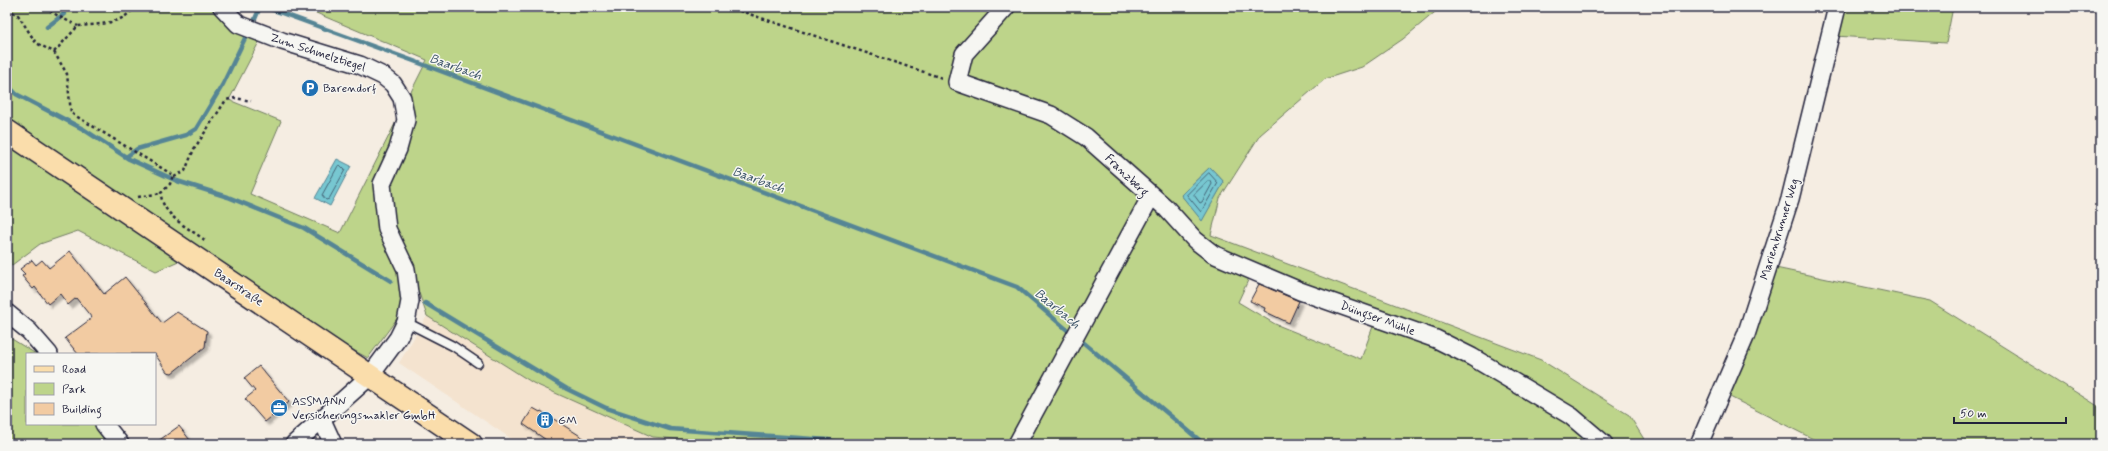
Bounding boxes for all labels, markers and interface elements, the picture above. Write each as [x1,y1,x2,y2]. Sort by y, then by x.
street label: Zum Schmelztiegel [268,30,368,76]
water label: Baarbach [427,50,484,85]
parking icon: Barendorf [300,78,320,98]
place label: Barendorf [323,81,377,97]
street label: Franzberg [1100,151,1152,202]
water label: Baarbach [730,163,787,198]
street label: Marienbrunner Weg [1757,177,1803,282]
street label: Baarstraße [211,265,266,310]
water label: Baarbach [1031,285,1083,333]
street label: Düingser Mühle [1338,298,1417,341]
legend [26,353,156,425]
text: Road [62,362,86,378]
text: Park [62,382,86,398]
place label: ASSMANN Versicherungsmakler GmbH [292,394,436,424]
office icon: ASSMANN Versicherungsmakler GmbH [269,398,289,418]
scale bar [1954,399,2066,425]
text: Building [62,402,102,419]
text: 50 m [1960,406,1987,422]
building icon: GM [535,410,555,430]
place label: GM [558,413,577,429]

